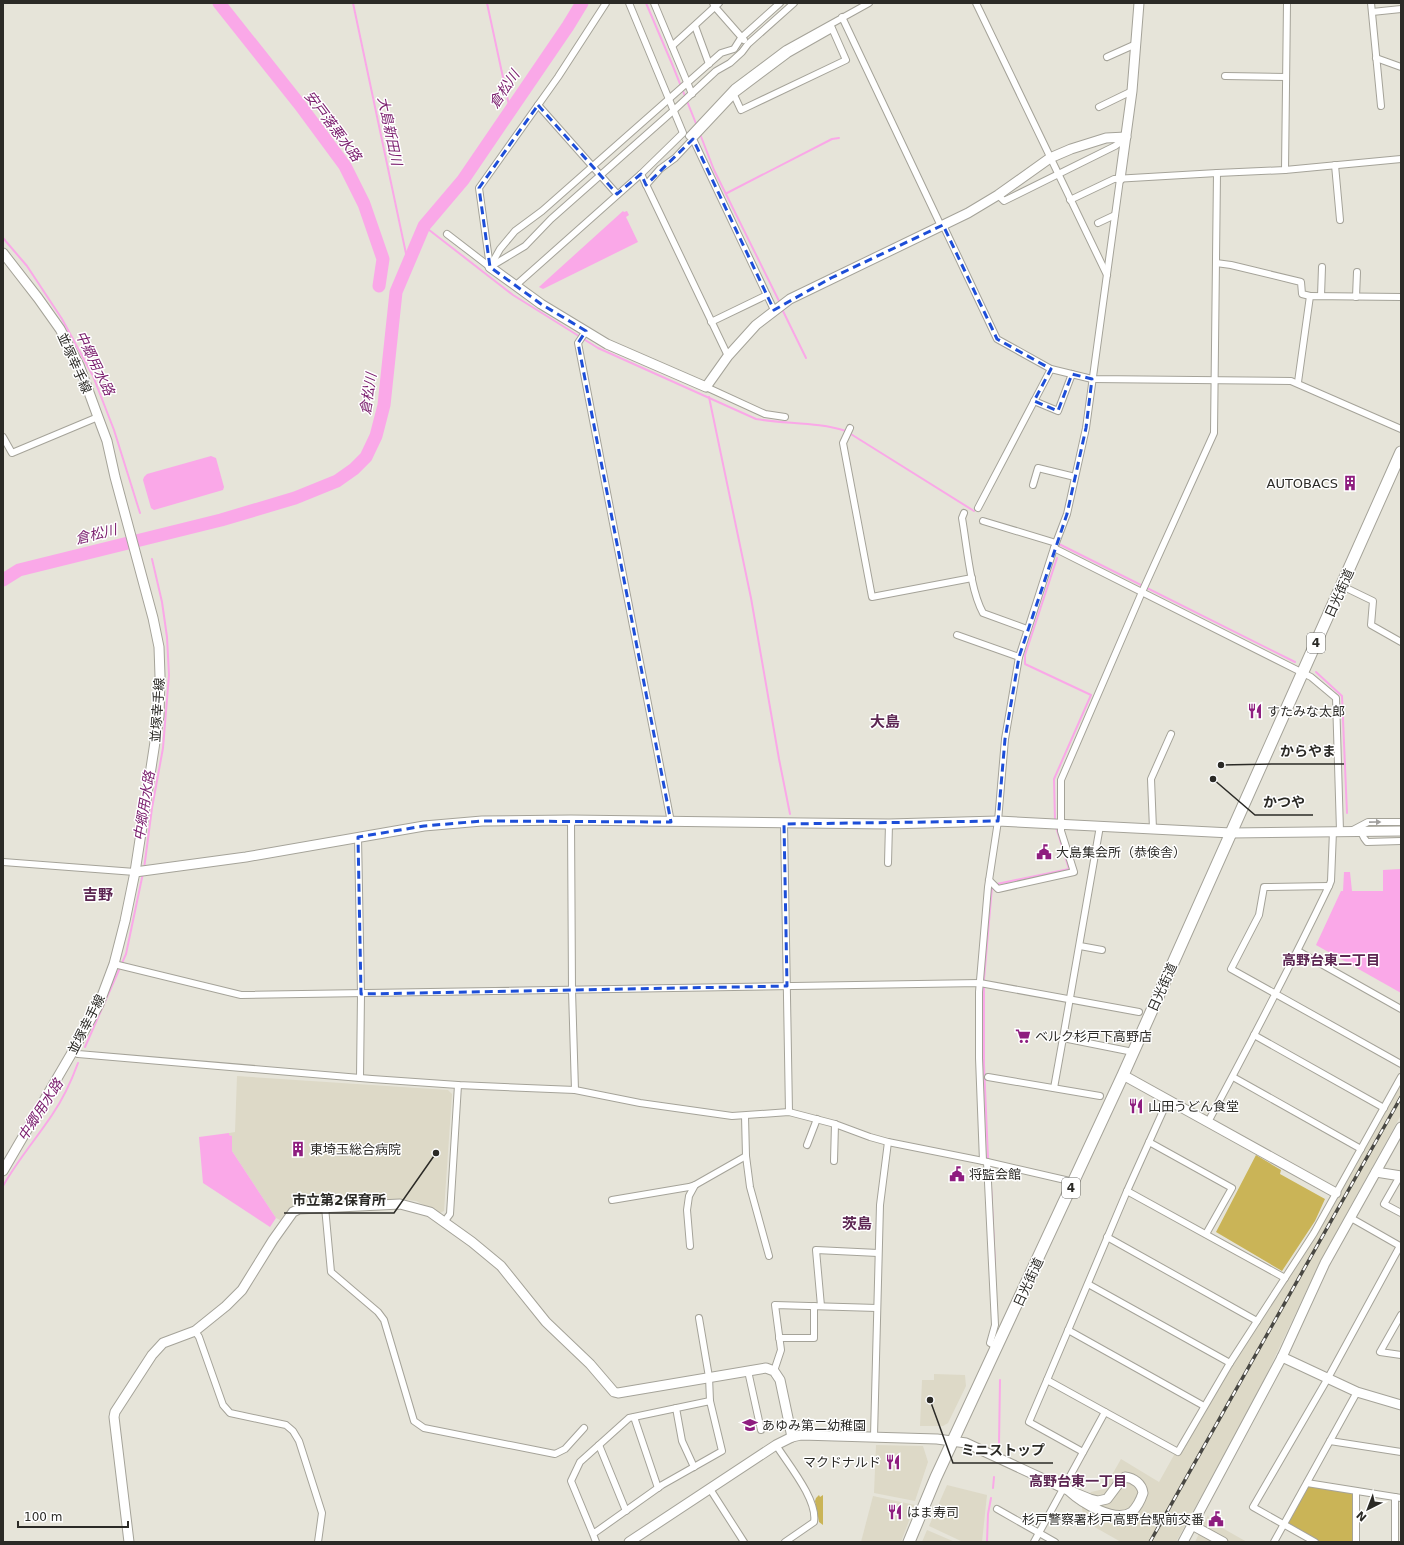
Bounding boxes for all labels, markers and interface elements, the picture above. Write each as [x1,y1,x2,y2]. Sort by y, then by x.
water label: 倉松川 [486,65,523,111]
water label: 安戸落悪水路 [301,88,365,165]
water label: 大島新田川 [375,95,406,169]
water label: 中郷用水路 [72,328,118,399]
street label: 並塚幸手線 [54,330,95,396]
water label: 倉松川 [357,370,379,416]
building icon: AUTOBACS [1341,474,1359,492]
place label: AUTOBACS [1267,476,1338,491]
water label: 倉松川 [74,521,120,547]
street label: 日光街道 [1322,566,1357,620]
road number: 4 [1307,633,1325,653]
street label: 並塚幸手線 [148,677,167,743]
restaurant icon: すたみな太郎 [1246,702,1264,720]
place label: すたみな太郎 [1267,704,1345,719]
district label: 大島 [870,713,900,731]
callout: からやま [1272,738,1344,764]
text: からやま [1280,743,1336,759]
water label: 中郷用水路 [131,769,158,842]
callout: かつや [1255,789,1313,815]
text: かつや [1263,794,1305,810]
one-way arrow [1369,819,1382,825]
public building icon: 大島集会所（恭倹舎） [1035,843,1053,861]
place label: 大島集会所（恭倹舎） [1056,845,1186,860]
district label: 吉野 [83,886,113,904]
district label: 高野台東二丁目 [1282,952,1380,968]
street label: 日光街道 [1145,960,1180,1014]
street label: 並塚幸手線 [65,992,108,1057]
supermarket icon: ベルク杉戸下高野店 [1014,1027,1032,1045]
place label: ベルク杉戸下高野店 [1035,1029,1152,1044]
water label: 中郷用水路 [14,1075,66,1144]
restaurant icon: 山田うどん食堂 [1127,1097,1145,1115]
place label: 山田うどん食堂 [1148,1099,1239,1114]
building icon: 東埼玉総合病院 [289,1140,307,1158]
place label: 東埼玉総合病院 [310,1142,401,1157]
public building icon: 将監会館 [948,1165,966,1183]
place label: 将監会館 [969,1167,1021,1182]
road number: 4 [1062,1178,1080,1198]
callout: 市立第2保育所 [284,1187,394,1213]
text: 市立第2保育所 [292,1192,386,1208]
district label: 茨島 [842,1215,872,1233]
street label: 日光街道 [1011,1255,1046,1309]
school or university icon: あゆみ第二幼稚園 [741,1416,759,1434]
place label: あゆみ第二幼稚園 [762,1418,866,1433]
callout: ミニストップ [953,1437,1053,1463]
text: ミニストップ [961,1442,1045,1458]
restaurant icon: マクドナルド [884,1453,902,1471]
place label: マクドナルド [803,1455,881,1470]
district label: 高野台東一丁目 [1029,1473,1127,1489]
north arrow [1348,1489,1388,1529]
scale bar [18,1503,128,1529]
restaurant icon: はま寿司 [886,1503,904,1521]
place label: はま寿司 [907,1505,959,1520]
text: N [1354,1508,1369,1524]
text: 100 m [24,1510,62,1524]
public building icon: 杉戸警察署杉戸高野台駅前交番 [1207,1510,1225,1528]
place label: 杉戸警察署杉戸高野台駅前交番 [1022,1512,1204,1527]

